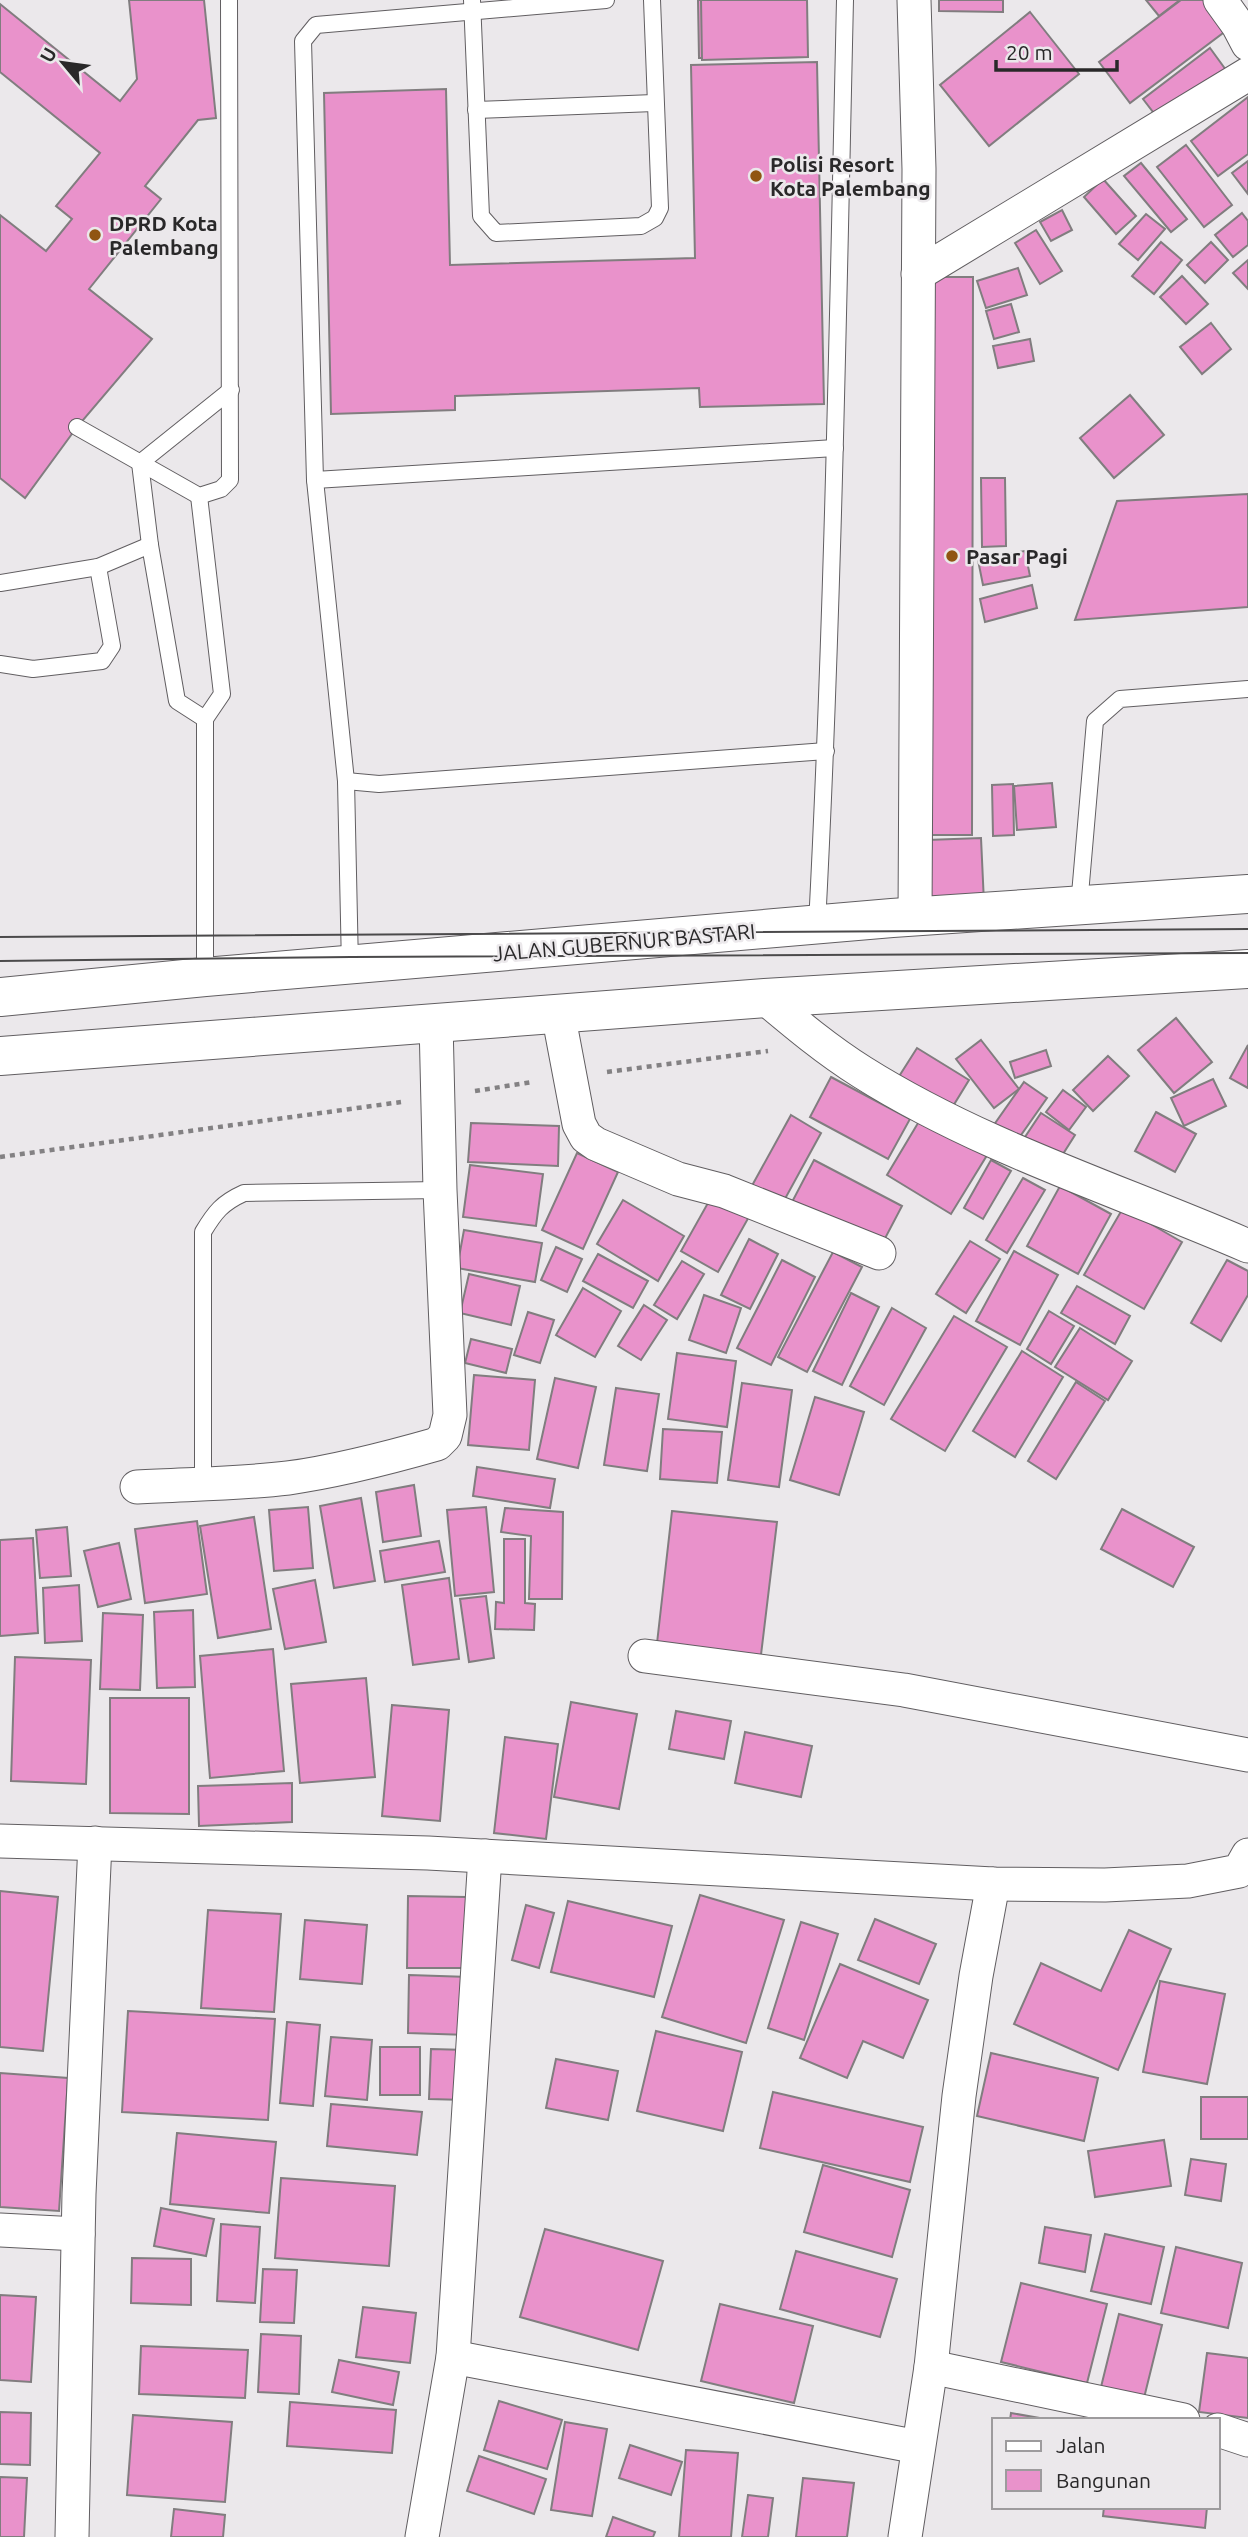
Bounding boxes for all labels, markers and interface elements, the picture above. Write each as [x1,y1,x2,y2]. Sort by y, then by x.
north arrow [28,28,98,98]
scale bar [996,28,1117,72]
text: 20 m [1006,40,1053,64]
text: U [35,44,61,66]
place label: Polisi Resort Kota Palembang [770,152,931,200]
marker: Polisi Resort Kota Palembang [748,168,764,184]
place label: DPRD Kota Palembang [109,211,219,259]
marker: DPRD Kota Palembang [87,227,103,243]
place label: Pasar Pagi [966,544,1068,568]
marker: Pasar Pagi [944,548,960,564]
street label: JALAN GUBERNUR BASTARI [492,919,756,965]
legend [992,2418,1220,2509]
text: Jalan [1056,2433,1105,2457]
text: Bangunan [1056,2468,1151,2492]

